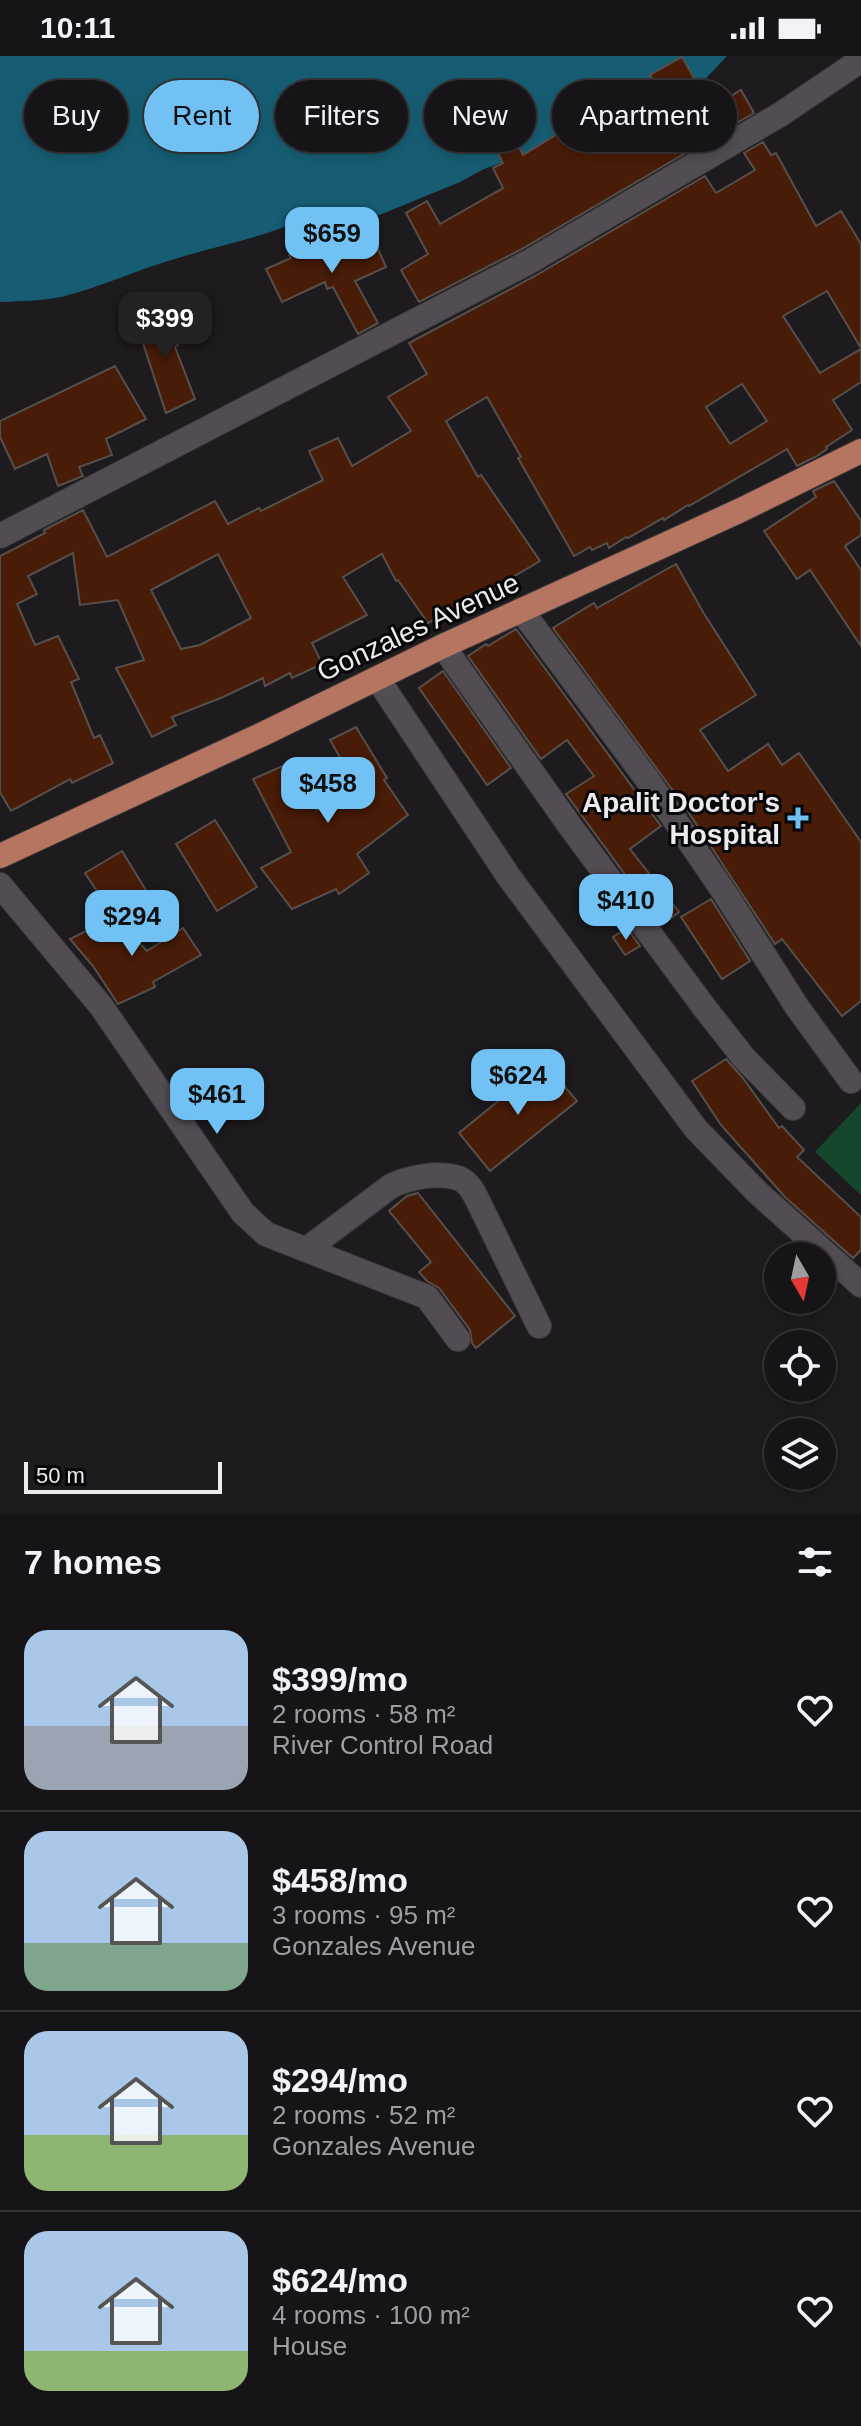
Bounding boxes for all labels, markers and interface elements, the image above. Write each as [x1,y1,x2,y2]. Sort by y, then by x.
text: 10:11 [40,11,115,44]
chip: Buy [24,80,128,152]
chip: Rent [144,80,259,152]
chip: Filters [275,80,408,152]
chip: New [424,80,536,152]
chip: Apartment [552,80,737,152]
pin: $659 [285,207,379,275]
text: $659 [303,218,361,248]
pin: $399 [118,292,212,360]
text: $399 [136,303,194,333]
street label: Gonzales Avenue [312,567,524,687]
pin: $458 [281,757,375,825]
text: $458 [299,768,357,798]
place label: Apalit Doctor's Hospital [582,787,780,850]
marker: Apalit Doctor's Hospital [787,807,809,829]
pin: $410 [579,874,673,942]
text: $410 [597,885,655,915]
pin: $294 [85,890,179,958]
text: $294 [103,901,161,931]
pin: $624 [471,1049,565,1117]
text: $624 [489,1060,547,1090]
pin: $461 [170,1068,264,1136]
text: $461 [188,1079,246,1109]
north arrow [764,1242,836,1314]
map controls [764,1242,836,1490]
button: locate [764,1330,836,1402]
button: layers [764,1418,836,1490]
scale bar [24,1458,222,1494]
text: 50 m [36,1463,85,1488]
icon: filters [793,1540,837,1584]
text: 7 homes [24,1543,162,1581]
text: $399/mo [272,1660,408,1698]
icon: home [88,1662,184,1758]
icon: heart [793,1688,837,1732]
text: 2 rooms · 58 m² [272,1699,456,1729]
text: River Control Road [272,1730,493,1760]
text: $458/mo [272,1861,408,1899]
icon: home [88,1863,184,1959]
icon: heart [793,1889,837,1933]
text: 3 rooms · 95 m² [272,1900,456,1930]
text: Gonzales Avenue [272,1931,475,1961]
text: $294/mo [272,2061,408,2099]
icon: home [88,2063,184,2159]
icon: heart [793,2089,837,2133]
text: 2 rooms · 52 m² [272,2100,456,2130]
text: Gonzales Avenue [272,2131,475,2161]
text: $624/mo [272,2261,408,2299]
icon: home [88,2263,184,2359]
icon: heart [793,2289,837,2333]
text: 4 rooms · 100 m² [272,2300,470,2330]
text: House [272,2331,347,2361]

